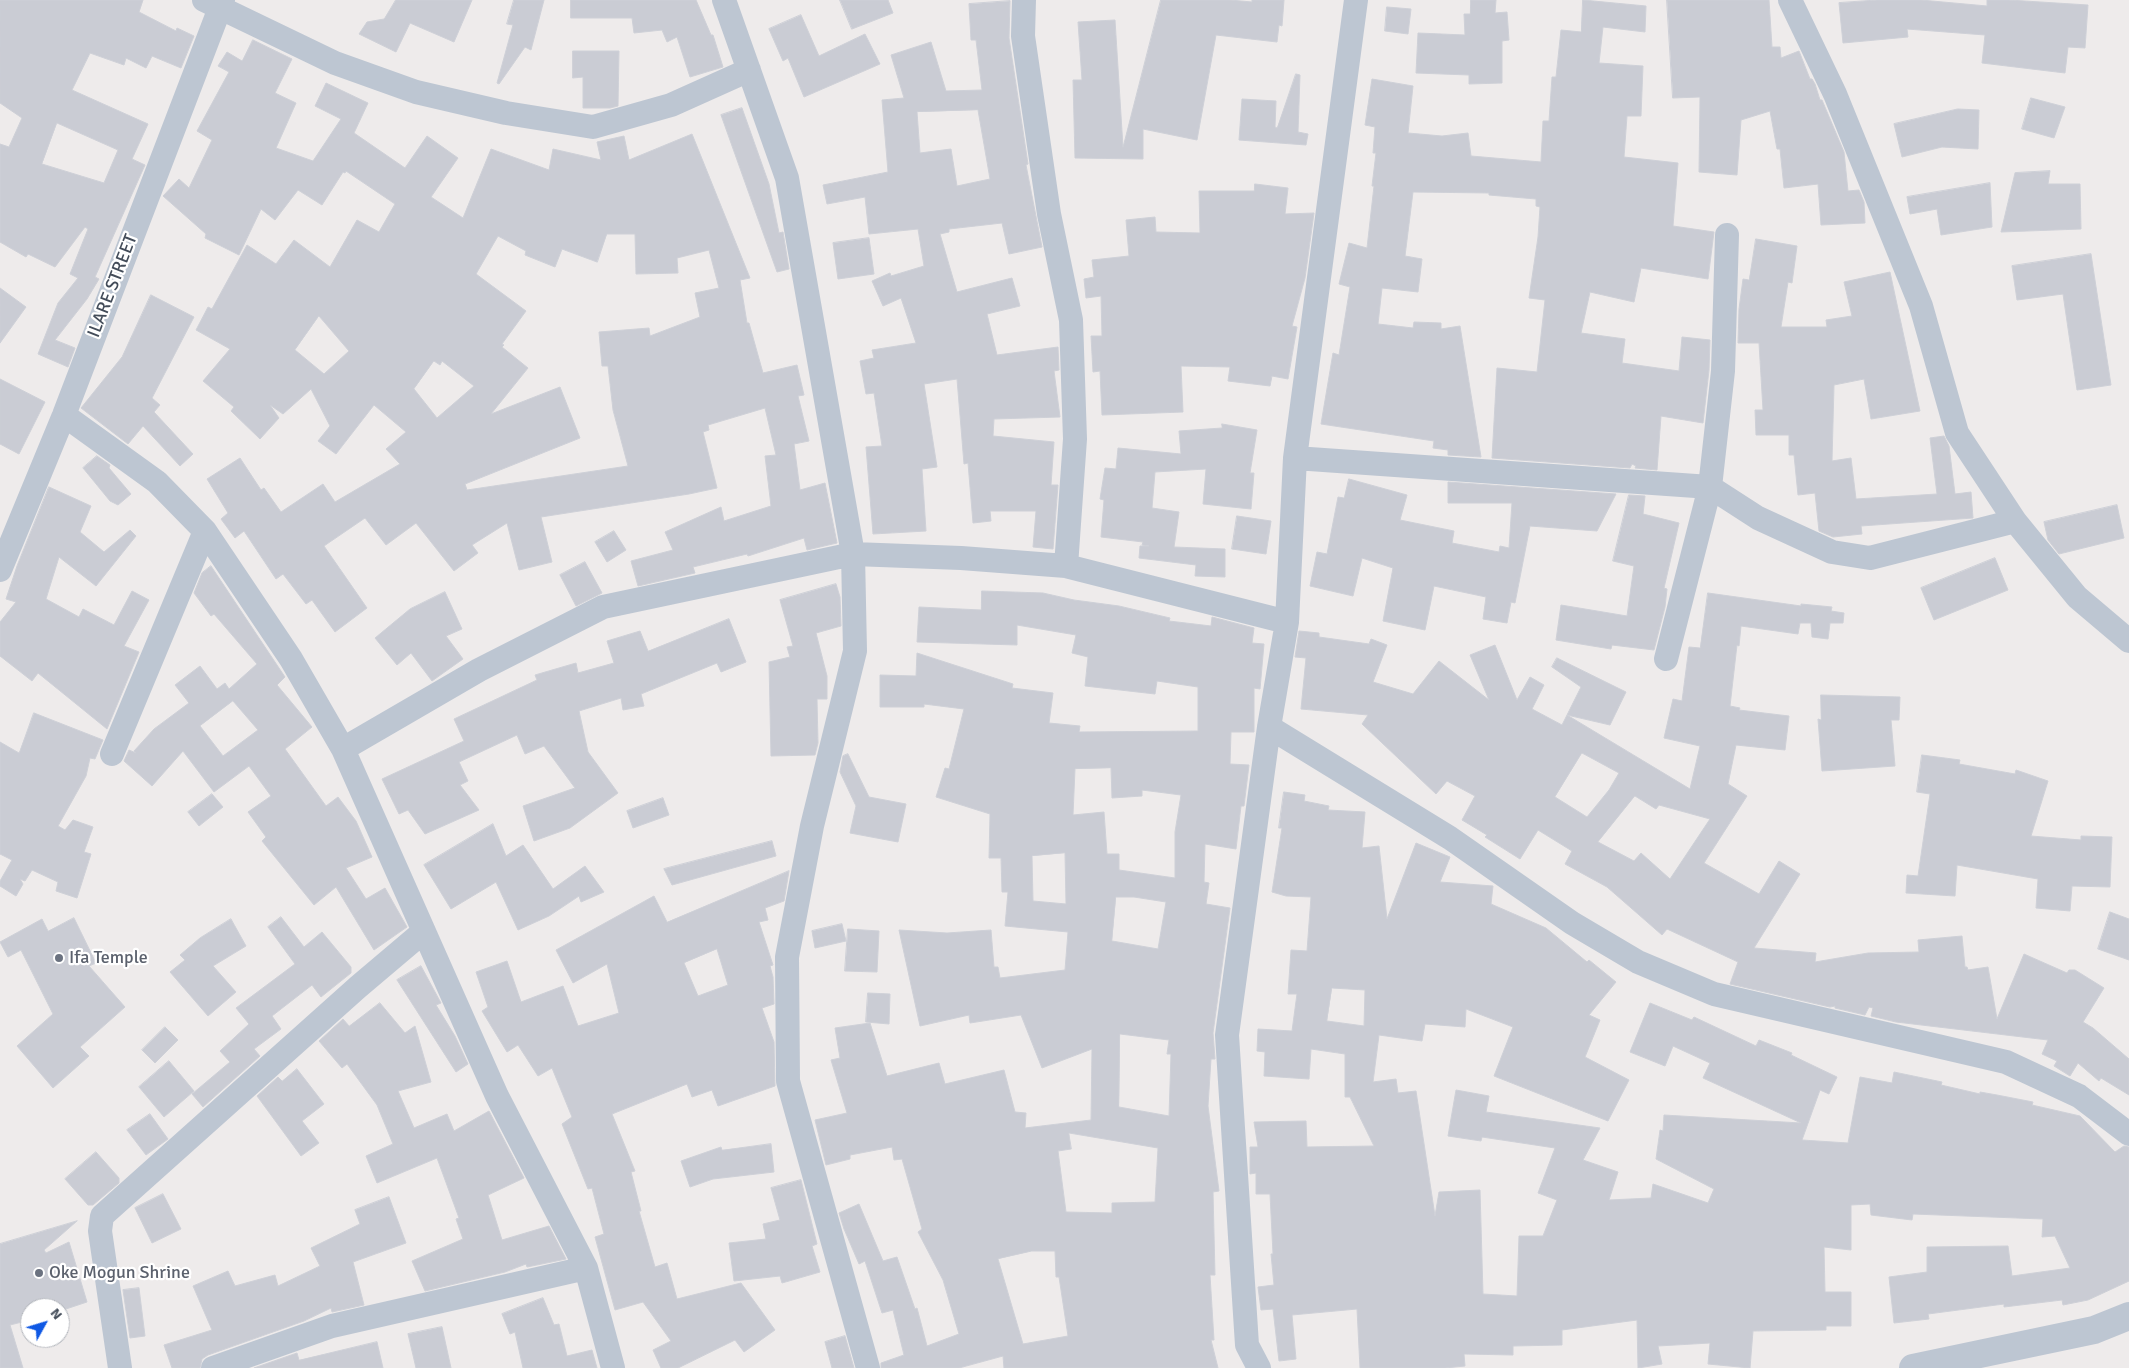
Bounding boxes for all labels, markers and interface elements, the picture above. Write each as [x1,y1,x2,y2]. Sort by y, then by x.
street label: ILARE STREET [83,231,143,341]
place label: Ifa Temple [69,947,148,969]
marker: Ifa Temple [53,952,65,964]
place label: Oke Mogun Shrine [49,1262,190,1284]
marker: Oke Mogun Shrine [33,1267,45,1279]
north arrow [20,1298,70,1348]
text: N [47,1305,66,1323]

